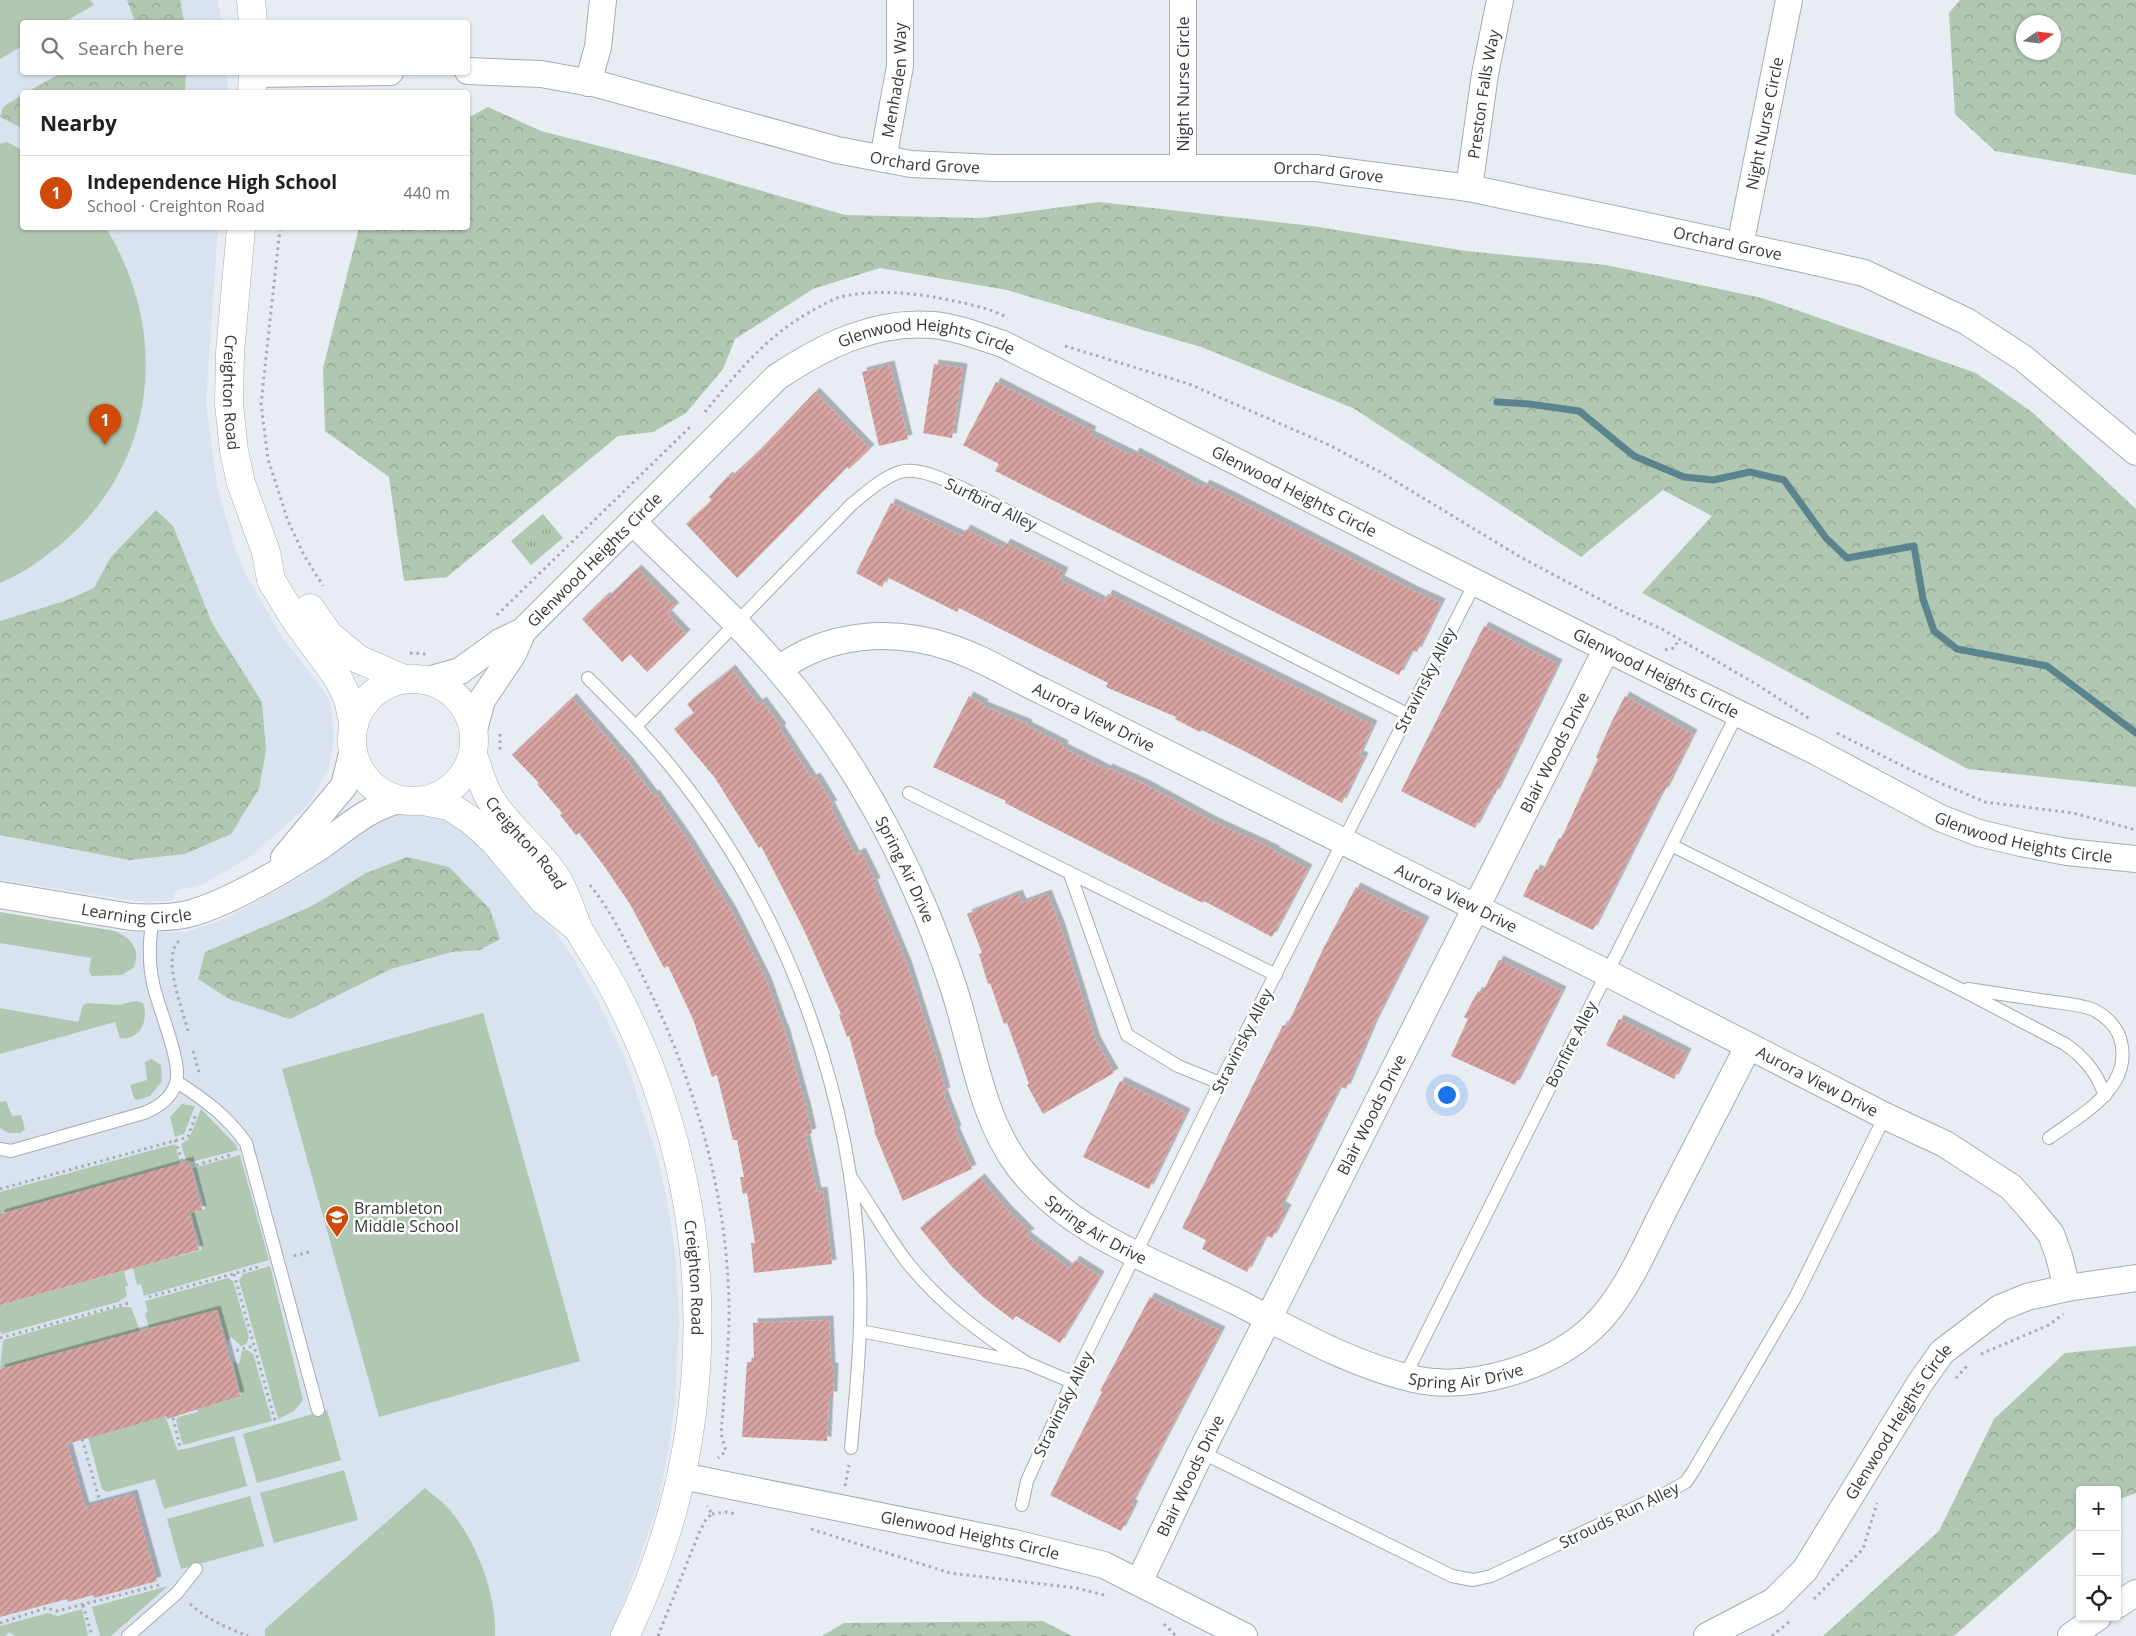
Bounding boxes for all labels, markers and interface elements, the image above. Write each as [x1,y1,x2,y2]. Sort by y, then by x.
north arrow [2016,15,2061,60]
street label: Night Nurse Circle [1172,17,1194,151]
search box [20,20,470,75]
street label: Menhaden Way [876,21,911,139]
street label: Preston Falls Way [1462,26,1505,160]
icon: search [38,34,66,62]
text: Search here [78,35,184,61]
street label: Night Nurse Circle [1740,55,1788,192]
text: Nearby [40,109,117,137]
street label: Orchard Grove [868,145,981,178]
street label: Orchard Grove [1273,157,1385,188]
text: Independence High School [87,169,337,195]
text: 1 [51,182,61,204]
text: 440 m [404,182,450,204]
text: School · Creighton Road [87,195,265,217]
street label: Orchard Grove [1671,221,1784,265]
street label: Glenwood Heights Circle [834,313,1019,359]
street label: Creighton Road [218,334,245,451]
pin: 1 [89,404,121,445]
street label: Glenwood Heights Circle [1208,440,1381,542]
street label: Surfbird Alley [941,472,1042,536]
street label: Glenwood Heights Circle [522,487,667,632]
street label: Stravinsky Alley [1389,623,1461,736]
street label: Glenwood Heights Circle [1569,623,1743,723]
street label: Aurora View Drive [1029,677,1159,757]
street label: Blair Woods Drive [1515,688,1594,816]
street label: Creighton Road [481,792,572,893]
street label: Glenwood Heights Circle [1931,806,2113,868]
street label: Spring Air Drive [871,812,940,926]
street label: Aurora View Drive [1391,858,1521,938]
street label: Learning Circle [80,898,194,929]
street label: Stravinsky Alley [1206,984,1278,1097]
street label: Bonfire Alley [1540,996,1603,1091]
street label: Aurora View Drive [1753,1041,1882,1122]
street label: Blair Woods Drive [1332,1050,1411,1179]
your location [1434,1082,1460,1108]
street label: Spring Air Drive [1041,1190,1150,1269]
place label: Brambleton Middle School [354,1197,459,1237]
school or university icon: Brambleton Middle School [324,1204,350,1238]
street label: Creighton Road [679,1218,708,1335]
street label: Glenwood Heights Circle [1840,1338,1956,1504]
street label: Stravinsky Alley [1028,1347,1099,1461]
street label: Spring Air Drive [1406,1358,1526,1394]
street label: Blair Woods Drive [1151,1411,1229,1540]
street label: Strouds Run Alley [1555,1476,1684,1554]
map controls [2076,1486,2121,1621]
button: + [2076,1486,2121,1531]
street label: Glenwood Heights Circle [879,1505,1062,1565]
button: − [2076,1531,2121,1576]
button: locate [2076,1576,2121,1621]

